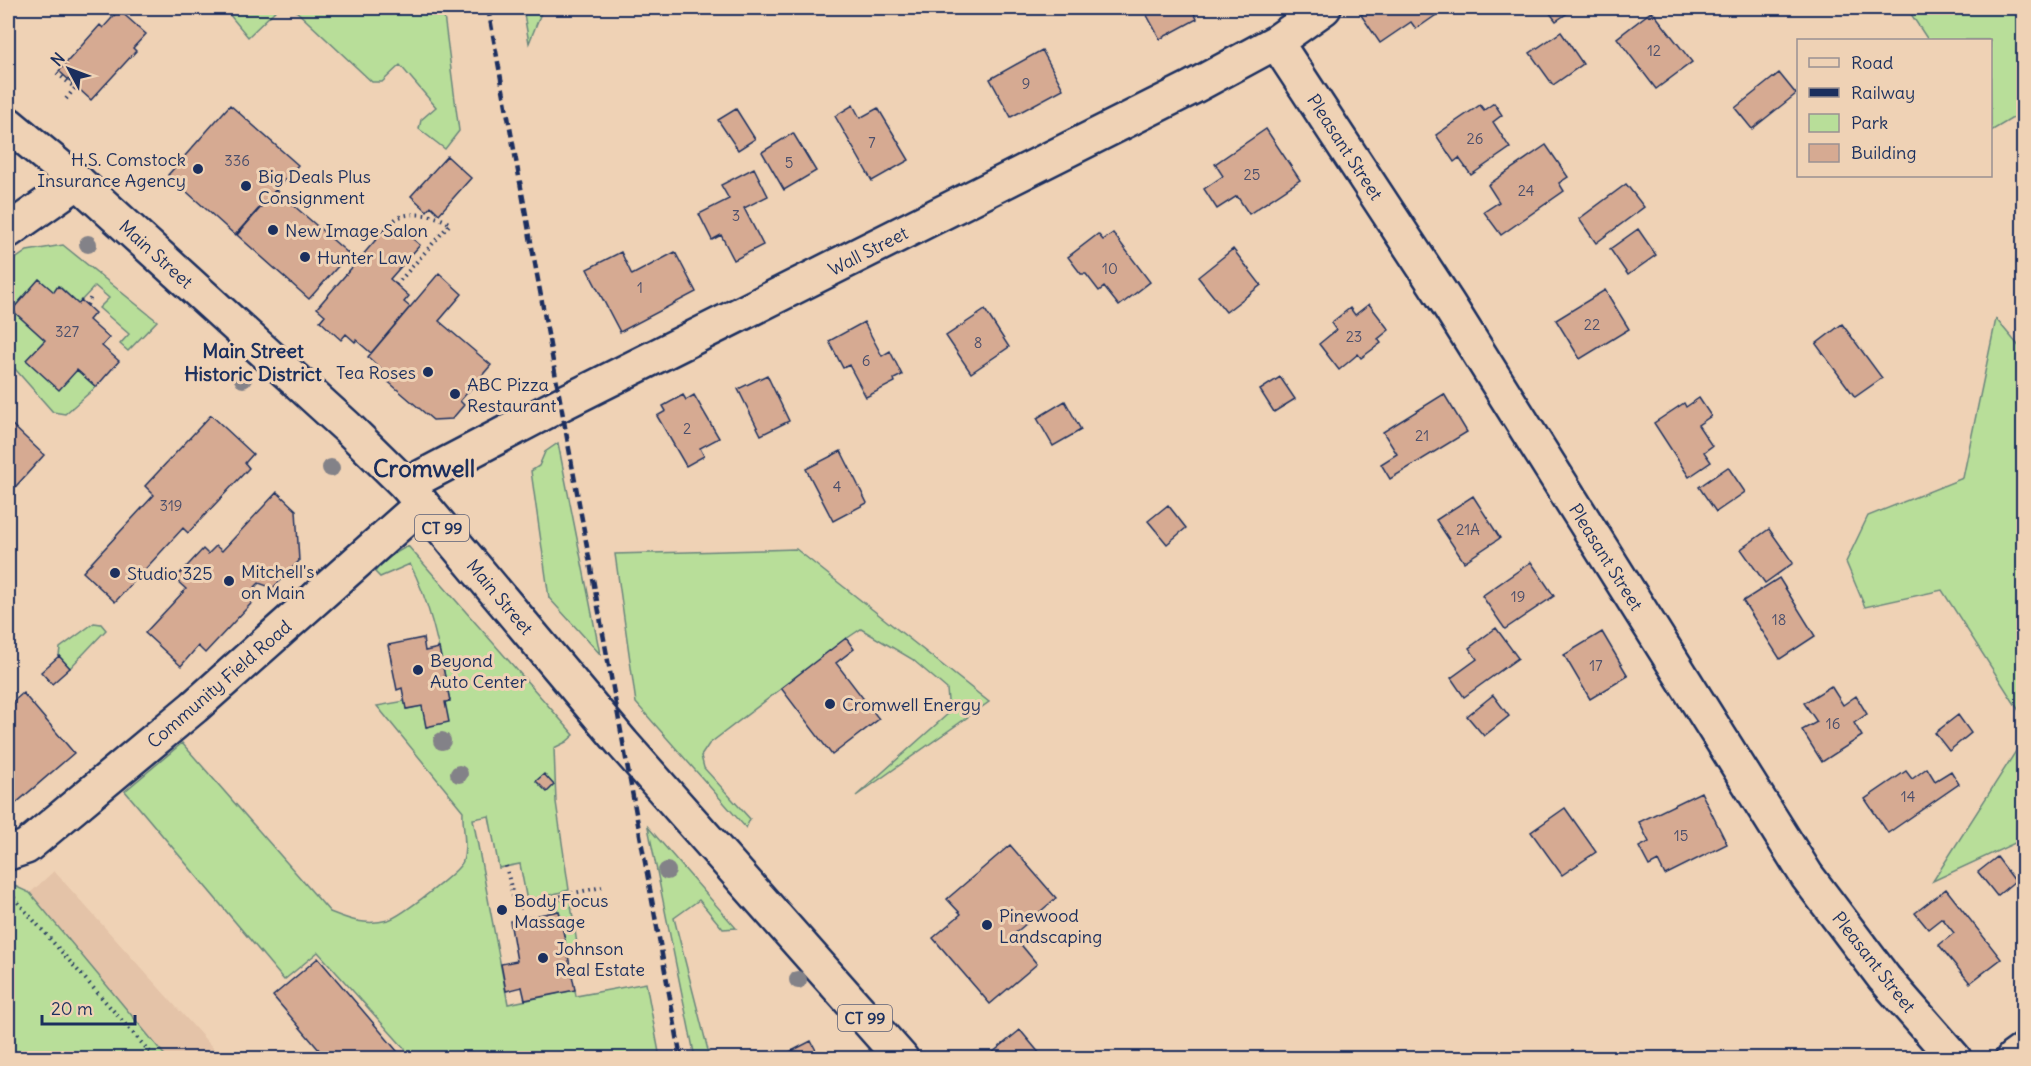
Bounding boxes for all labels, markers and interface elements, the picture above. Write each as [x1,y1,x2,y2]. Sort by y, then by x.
north arrow [39,39,99,99]
legend [1797,39,1992,177]
house number: 12 [1647,41,1661,60]
text: N [47,48,69,70]
text: Road [1851,51,1894,74]
house number: 9 [1022,74,1030,93]
text: Railway [1851,81,1915,104]
street label: Pleasant Street [1302,90,1388,204]
text: Park [1851,111,1888,134]
house number: 26 [1467,129,1483,148]
house number: 7 [868,133,876,152]
text: Building [1851,141,1916,164]
place label: H.S. Comstock Insurance Agency [37,148,186,192]
house number: 336 [224,151,250,170]
house number: 5 [785,153,793,172]
marker: H.S. Comstock Insurance Agency [191,162,205,176]
place label: Big Deals Plus Consignment [258,165,371,209]
house number: 25 [1244,165,1260,184]
marker: Big Deals Plus Consignment [239,179,253,193]
house number: 24 [1518,181,1535,200]
house number: 3 [732,206,740,225]
street label: Main Street [114,215,198,293]
place label: New Image Salon [285,219,428,242]
street label: Wall Street [824,221,912,281]
marker: New Image Salon [266,223,280,237]
place label: Hunter Law [317,246,412,269]
marker: Hunter Law [298,250,312,264]
house number: 10 [1102,259,1118,278]
house number: 1 [637,278,643,297]
house number: 22 [1584,315,1600,334]
house number: 327 [55,322,79,341]
house number: 23 [1346,327,1362,346]
house number: 8 [974,333,982,352]
district label: Main Street Historic District [184,338,322,386]
house number: 6 [862,351,870,370]
place label: Tea Roses [336,361,416,384]
marker: Tea Roses [421,365,435,379]
place label: ABC Pizza Restaurant [467,373,556,417]
marker: ABC Pizza Restaurant [448,387,462,401]
house number: 2 [683,419,691,438]
house number: 21 [1415,426,1429,445]
district label: Cromwell [373,453,475,483]
house number: 4 [833,477,842,496]
house number: 319 [160,496,182,515]
street label: Pleasant Street [1564,499,1648,615]
road number: CT 99 [415,515,469,541]
house number: 21A [1456,520,1480,539]
street label: Main Street [462,555,538,639]
place label: Mitchell's on Main [241,560,315,604]
place label: Studio 325 [127,562,213,585]
marker: Studio 325 [108,566,122,580]
marker: Mitchell's on Main [222,574,236,588]
house number: 19 [1511,587,1525,606]
house number: 18 [1772,610,1786,629]
street label: Community Field Road [142,615,296,753]
place label: Beyond Auto Center [430,649,527,693]
house number: 17 [1589,656,1603,675]
marker: Beyond Auto Center [411,663,425,677]
place label: Cromwell Energy [842,693,981,716]
marker: Cromwell Energy [823,697,837,711]
house number: 16 [1826,714,1840,733]
house number: 14 [1901,787,1916,806]
house number: 15 [1674,826,1688,845]
place label: Body Focus Massage [514,889,608,933]
marker: Body Focus Massage [495,903,509,917]
place label: Pinewood Landscaping [999,904,1102,948]
street label: Pleasant Street [1827,907,1921,1017]
marker: Pinewood Landscaping [980,918,994,932]
place label: Johnson Real Estate [555,937,645,981]
marker: Johnson Real Estate [536,951,550,965]
scale bar [42,988,135,1026]
text: 20 m [51,997,93,1020]
road number: CT 99 [838,1005,892,1031]

